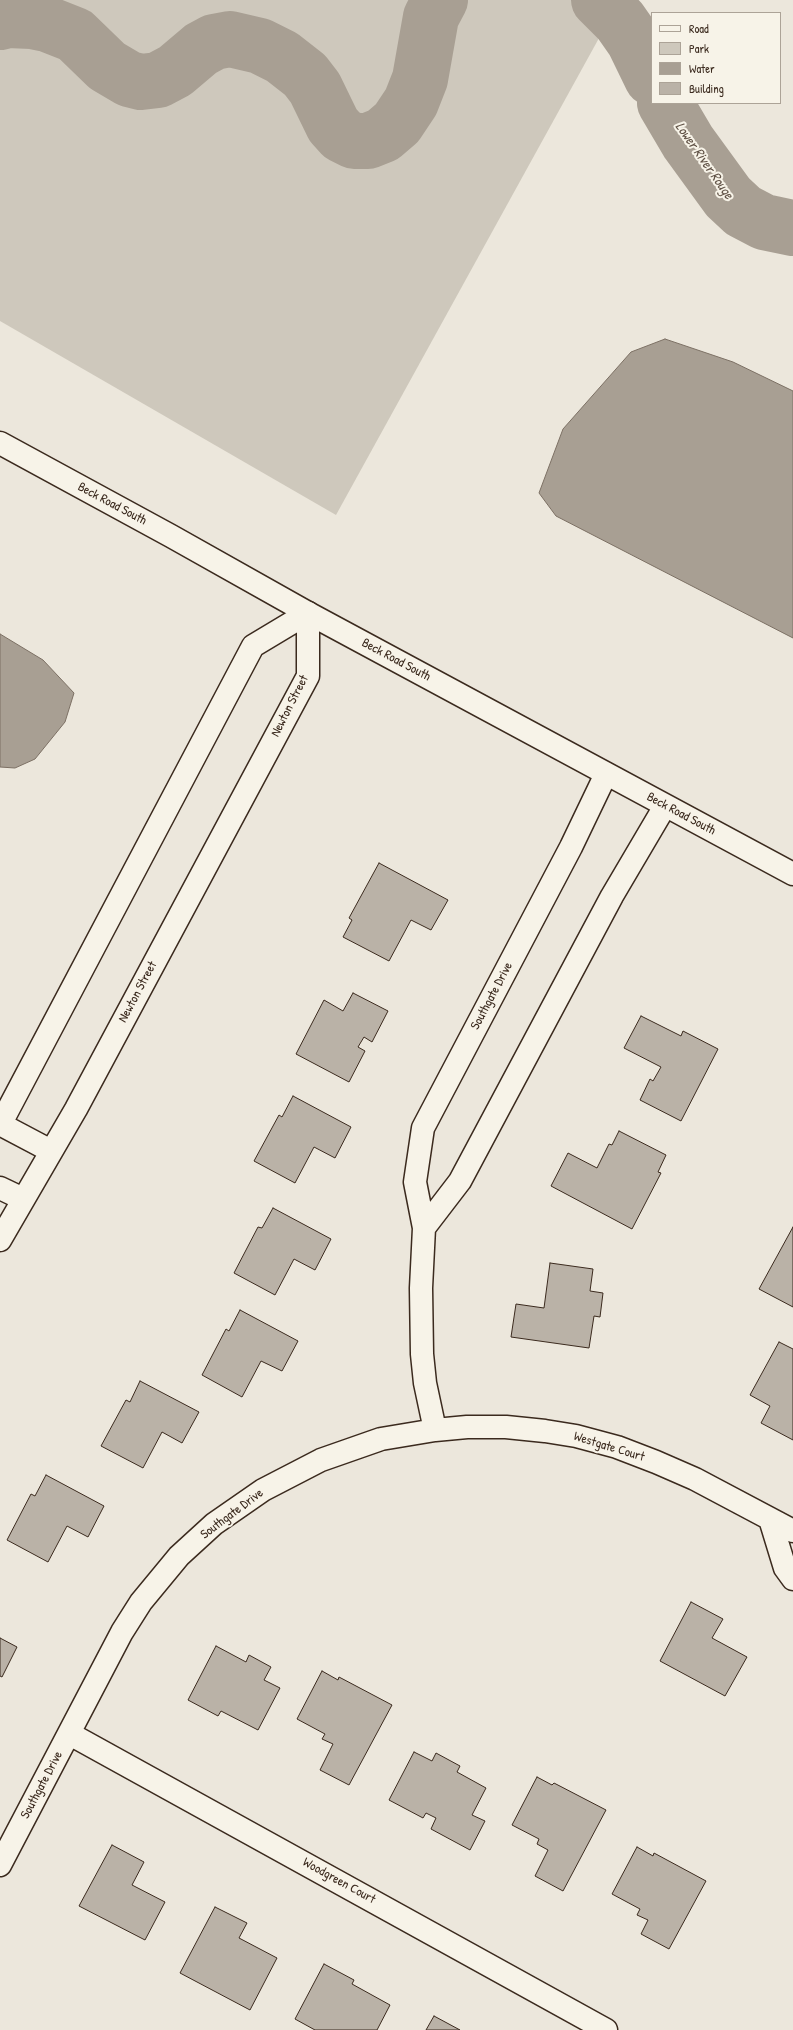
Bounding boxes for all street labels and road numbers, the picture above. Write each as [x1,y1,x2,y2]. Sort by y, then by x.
street label: Beck Road South [75,479,149,529]
street label: Beck Road South [359,635,433,685]
street label: Newton Street [268,673,312,739]
street label: Beck Road South [644,789,718,839]
street label: Newton Street [115,959,161,1025]
street label: Southgate Drive [468,960,516,1032]
street label: Westgate Court [572,1429,646,1465]
street label: Southgate Drive [198,1485,266,1543]
street label: Southgate Drive [18,1749,66,1821]
street label: Woodgreen Court [300,1855,378,1907]

